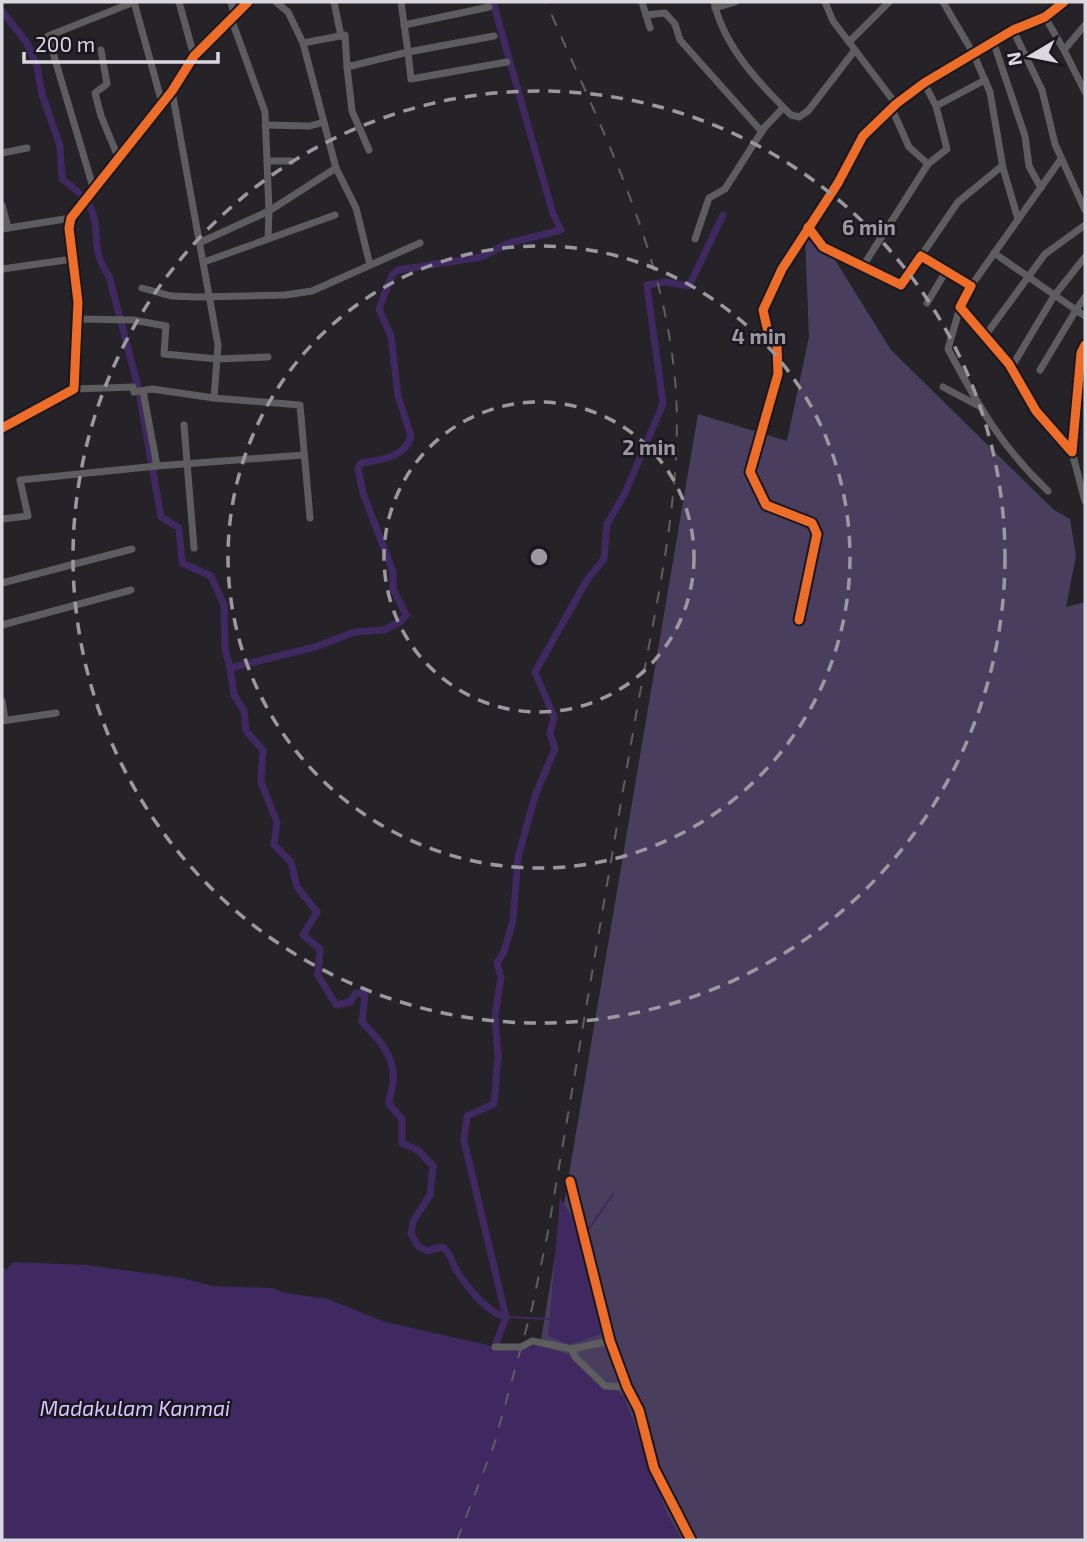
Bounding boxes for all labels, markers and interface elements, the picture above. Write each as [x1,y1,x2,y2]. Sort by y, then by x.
scale bar [24,21,219,65]
north arrow [996,21,1066,91]
text: 200 m [35,31,95,56]
text: N [1001,50,1026,68]
text: 6 min [842,214,896,239]
text: 4 min [732,323,786,348]
text: 2 min [622,434,676,459]
centre of rings [527,545,551,569]
water label: Madakulam Kanmai [40,1395,230,1420]

